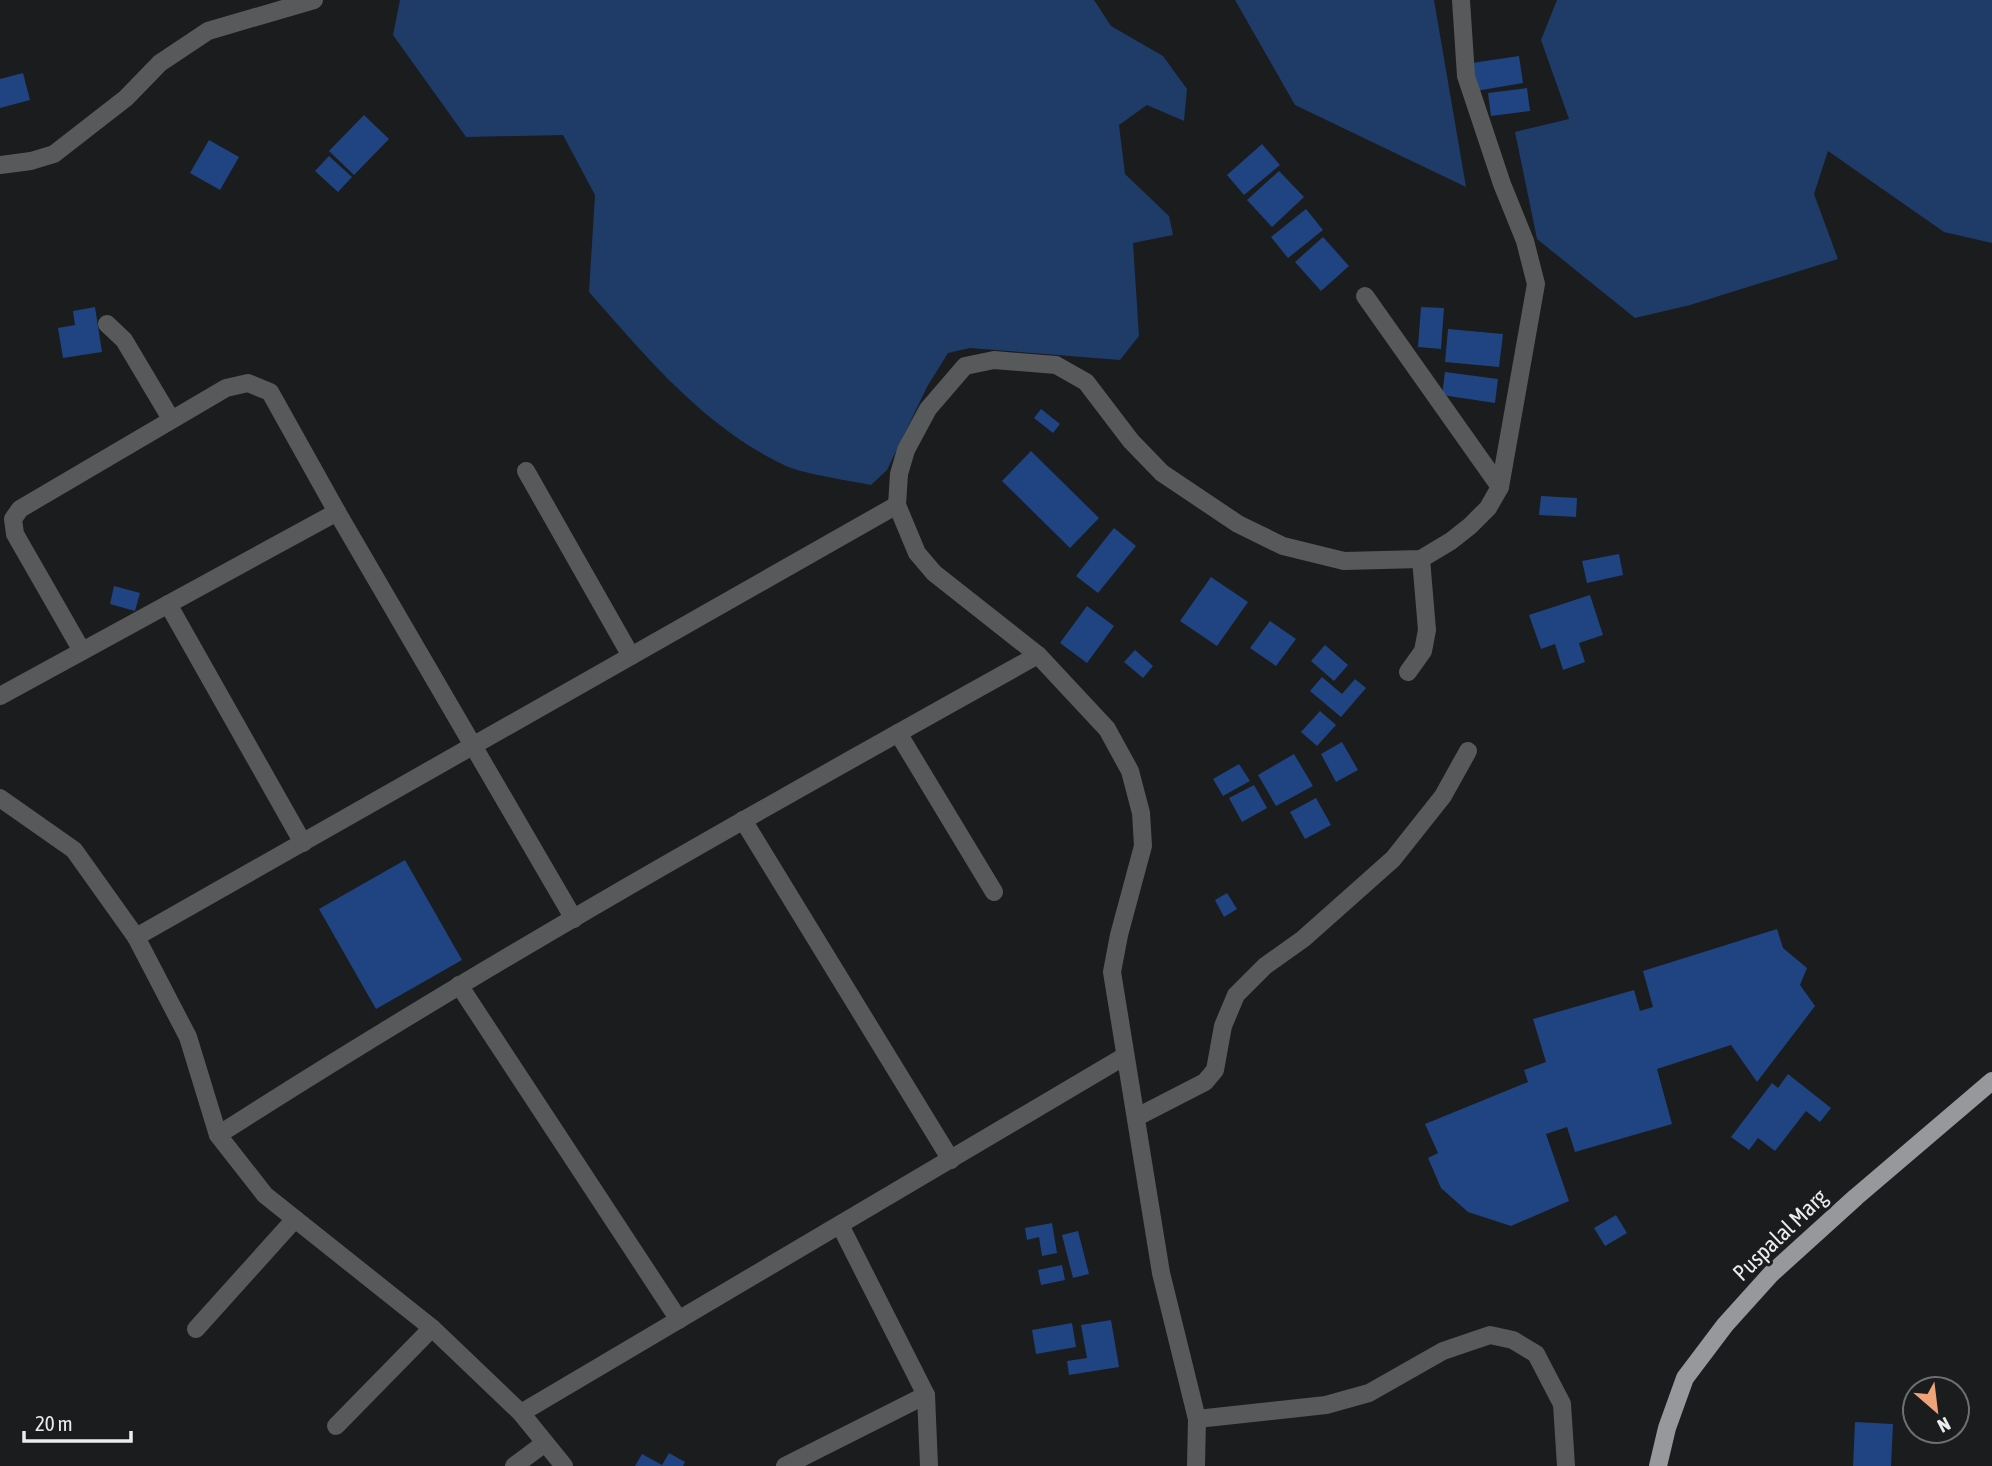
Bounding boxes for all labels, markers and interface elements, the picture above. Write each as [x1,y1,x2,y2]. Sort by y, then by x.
street label: Puspalal Marg [1728,1184,1832,1286]
north arrow [1901,1375,1971,1445]
scale bar [24,1400,131,1444]
text: 20 m [35,1411,73,1435]
text: N [1934,1413,1954,1437]

